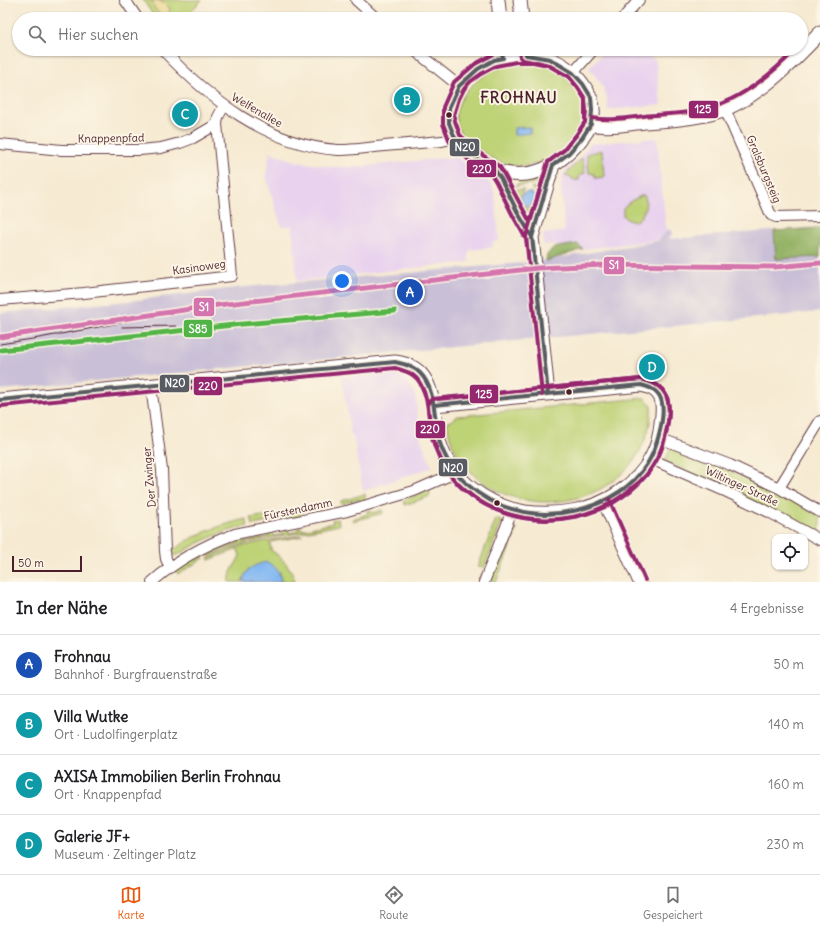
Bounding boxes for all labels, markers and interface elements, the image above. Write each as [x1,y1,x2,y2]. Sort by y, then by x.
search box [12,12,808,56]
icon: search [26,23,48,45]
text: Hier suchen [58,25,138,44]
pin: B [394,85,420,115]
district label: FROHNAU [480,88,558,107]
street label: Welfenallee [229,90,285,130]
pin: C [172,99,198,129]
line badge: 125 [688,100,719,119]
text: 125 [695,102,711,116]
unlabelled marker [444,110,454,120]
street label: Knappenpfad [78,130,145,146]
street label: Gralsburgsteig [743,133,785,205]
line badge: N20 [449,138,480,157]
text: N20 [455,140,475,154]
line badge: 220 [466,159,497,178]
text: 220 [472,162,492,176]
street label: Kasinoweg [171,256,227,278]
line badge: S1 [603,256,625,275]
text: S1 [609,258,619,272]
your location [332,271,352,291]
pin: A [397,277,423,307]
line badge: S1 [193,297,215,317]
text: S1 [199,300,209,314]
line badge: S85 [183,319,213,338]
text: S85 [189,322,207,336]
pin: D [639,352,665,382]
line badge: N20 [159,374,190,393]
text: N20 [165,376,185,390]
line badge: 220 [193,376,223,396]
text: 220 [198,379,218,393]
line badge: 125 [469,384,499,404]
text: 125 [476,387,492,401]
unlabelled marker [564,387,574,397]
line badge: 220 [415,420,446,439]
text: 220 [420,422,440,436]
street label: Der Zwinger [139,446,159,508]
line badge: N20 [438,458,468,477]
text: N20 [443,461,463,475]
street label: Wiltinger Straße [703,463,781,509]
street label: Fürstendamm [262,495,334,523]
unlabelled marker [492,498,502,508]
map controls [772,534,808,570]
button: locate [772,534,808,570]
scale bar [12,554,82,573]
text: 50 m [18,556,44,570]
text: In der Nähe [16,597,108,619]
text: 4 Ergebnisse [730,600,804,617]
text: Frohnau [54,647,111,666]
text: A [25,656,33,673]
text: 50 m [773,656,804,673]
text: Bahnhof · Burgfrauenstraße [54,666,217,683]
text: Villa Wutke [54,707,128,726]
text: B [25,716,33,733]
text: 140 m [768,716,804,733]
text: Ort · Ludolfingerplatz [54,726,178,743]
text: AXISA Immobilien Berlin Frohnau [54,767,281,786]
text: C [25,776,33,793]
text: 160 m [768,776,804,793]
text: Ort · Knappenpfad [54,786,162,803]
text: Galerie JF+ [54,827,130,846]
text: D [24,836,34,853]
text: 230 m [766,836,804,853]
text: Museum · Zeltinger Platz [54,846,196,863]
tab: Karte [117,884,144,922]
tab: Route [379,884,408,922]
tab: Gespeichert [643,884,703,922]

